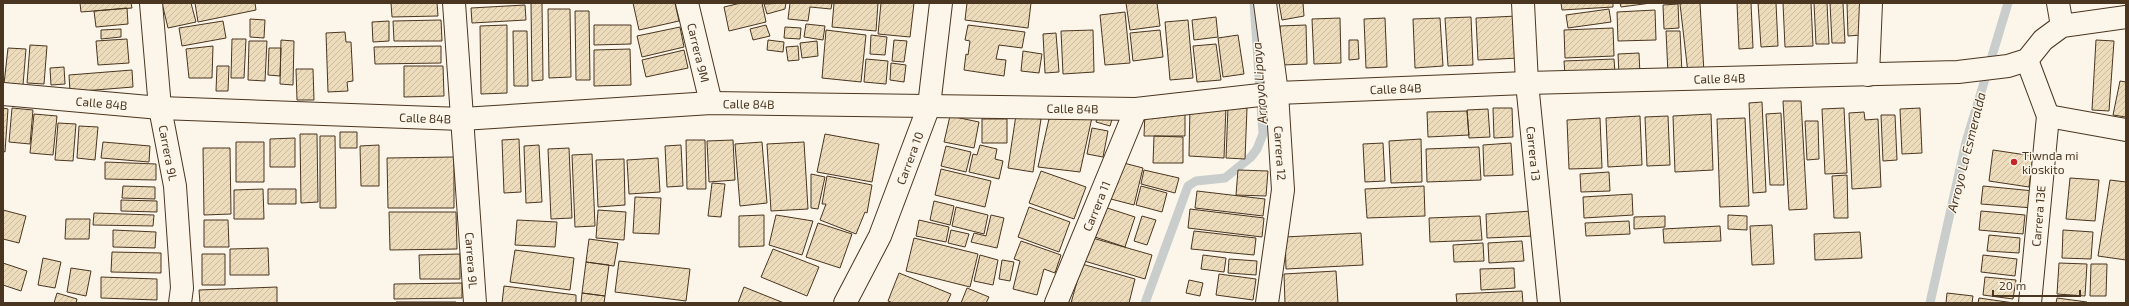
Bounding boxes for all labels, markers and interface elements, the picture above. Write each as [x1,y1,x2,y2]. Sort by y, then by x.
street label: Carrera 9M [685,21,713,84]
water label: Arroyo Lipaya [1248,42,1270,125]
street label: Calle 84B [1693,70,1746,86]
street label: Calle 84B [1369,80,1422,96]
water label: Arroyo La Esmeralda [1943,90,1989,215]
street label: Calle 84B [75,94,128,112]
street label: Calle 84B [723,96,775,111]
street label: Calle 84B [1047,101,1099,115]
street label: Calle 84B [399,110,451,126]
street label: Carrera 9L [156,124,181,182]
street label: Carrera 12 [1272,125,1289,181]
street label: Carrera 13 [1524,126,1544,182]
street label: Carrera 10 [893,130,926,186]
place label: Tiwnda mi kioskito [2022,148,2078,176]
marker: Tiwnda mi kioskito [2009,157,2019,167]
street label: Carrera 11 [1079,179,1113,233]
street label: Carrera 13E [2028,184,2048,247]
street label: Carrera 9L [463,232,481,289]
scale bar [1993,272,2080,298]
text: 20 m [1999,278,2026,292]

